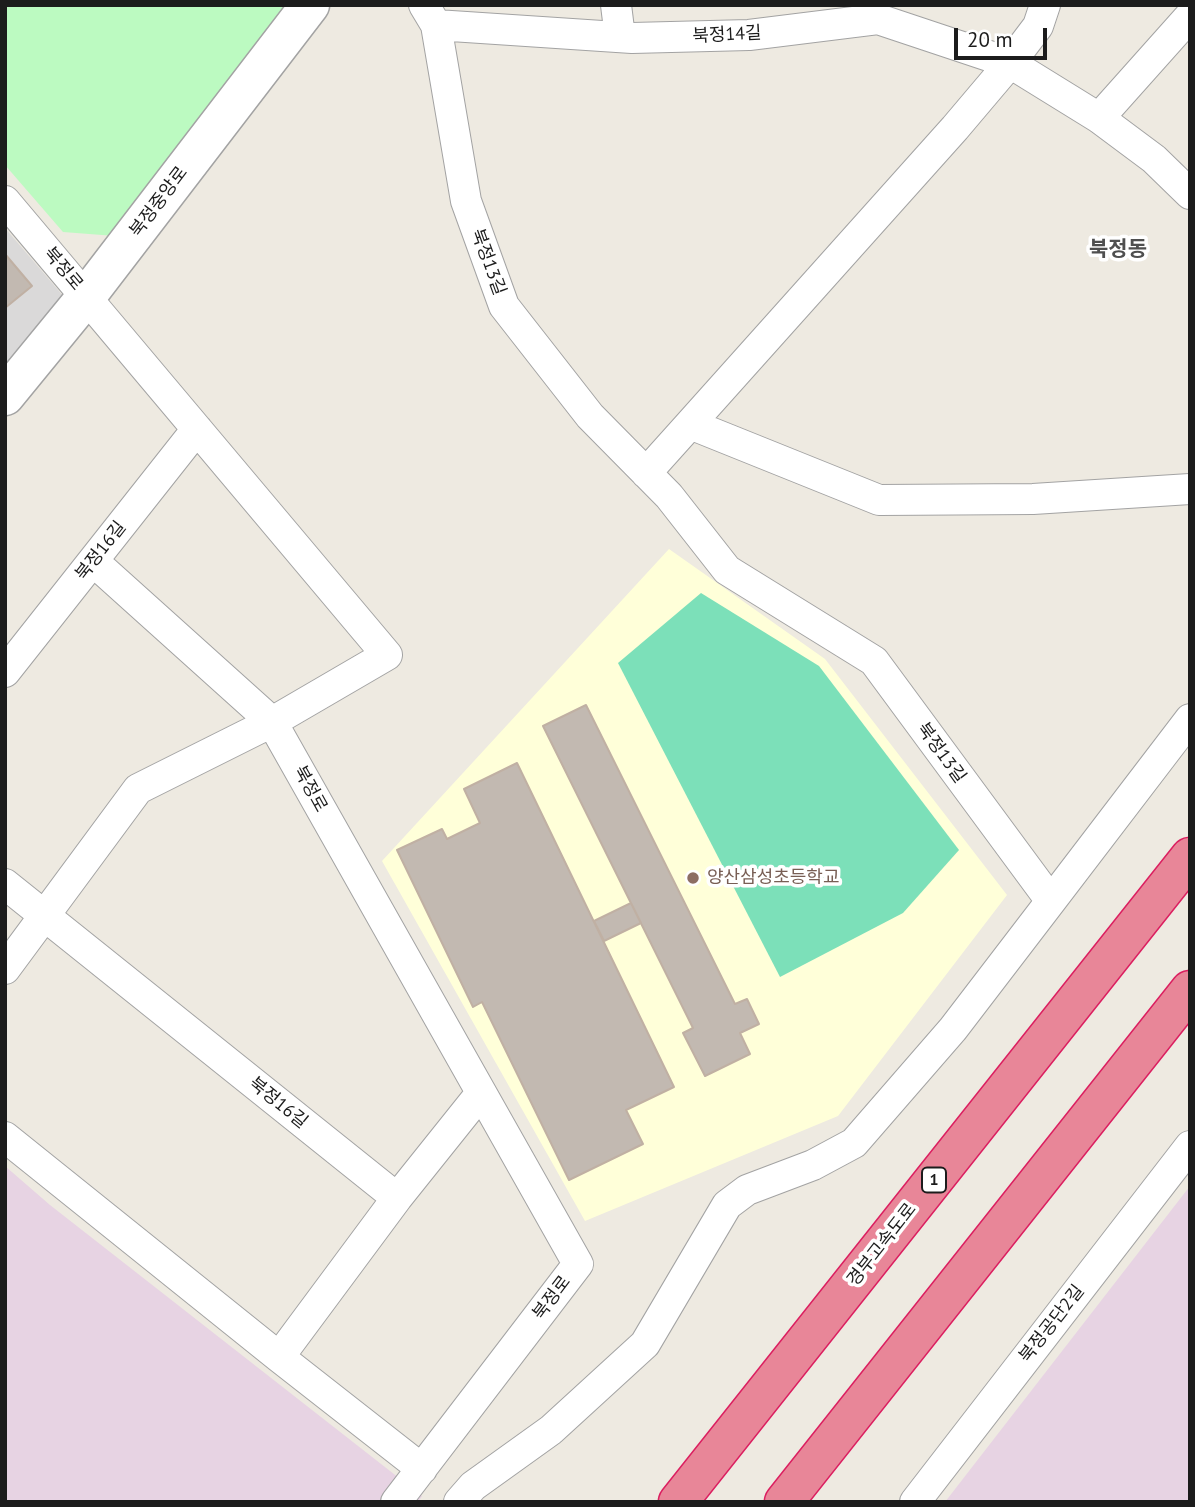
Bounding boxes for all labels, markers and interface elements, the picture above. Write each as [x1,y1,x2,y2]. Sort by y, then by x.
scale bar [957,14,1050,58]
street label: 북정14길 [692,22,762,48]
text: 20 m [967,26,1013,53]
street label: 북정중앙로 [125,162,193,242]
street label: 북정13길 [466,226,510,298]
district label: 북정동 [1089,237,1147,263]
street label: 북정로 [39,243,87,295]
street label: 북정16길 [71,517,131,585]
street label: 북정13길 [912,719,970,787]
street label: 북정로 [289,762,331,816]
place label: 양산삼성초등학교 [707,867,839,889]
marker: 양산삼성초등학교 [685,870,701,886]
street label: 북정16길 [244,1073,312,1133]
road number: 1 [922,1168,946,1192]
street label: 경부고속도로 [843,1199,921,1291]
street label: 북정로 [528,1272,576,1324]
street label: 북정공단2길 [1015,1281,1089,1367]

